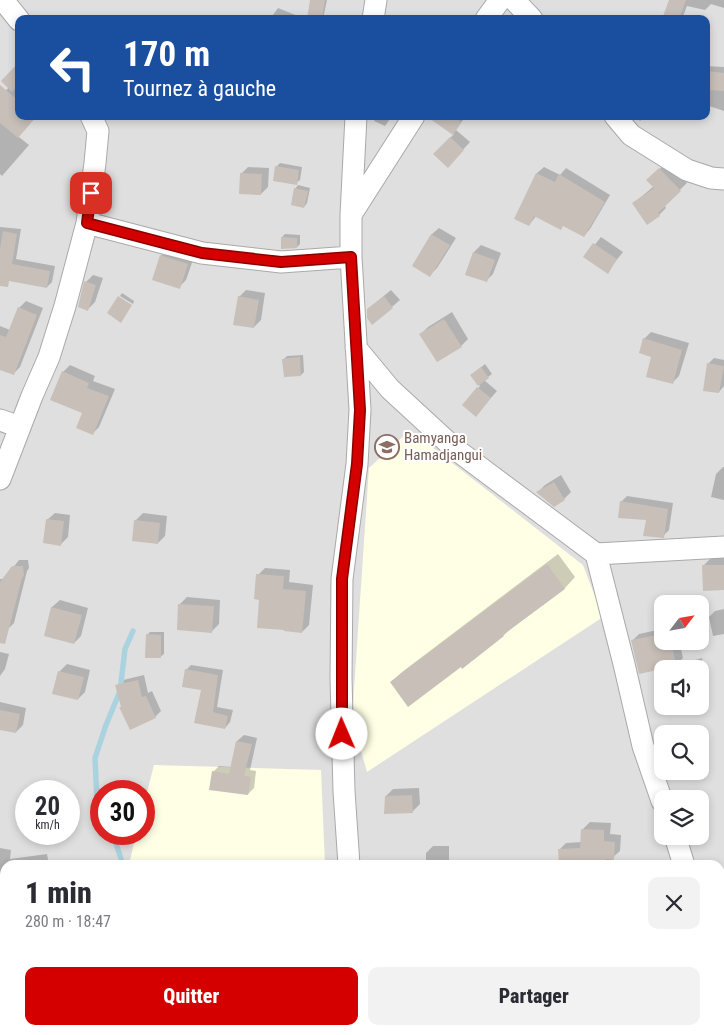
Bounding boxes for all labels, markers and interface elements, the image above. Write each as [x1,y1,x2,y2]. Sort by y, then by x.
text: 170 m [123,34,210,75]
icon: left [40,35,105,100]
text: Tournez à gauche [123,76,276,101]
pin [70,172,112,214]
icon: arrive [77,179,105,207]
place label: Bamyanga Hamadjangui [404,429,482,464]
school or university icon: Bamyanga Hamadjangui [374,434,400,460]
north arrow [654,595,709,650]
map controls [654,595,709,845]
button: sound [654,660,709,715]
position arrow [315,707,367,759]
button: search [654,725,709,780]
speed limit sign: 30 [90,780,155,845]
button: layers [654,790,709,845]
text: 20 [35,792,60,821]
text: km/h [35,818,60,832]
text: 1 min [25,875,92,910]
button: close [648,877,700,929]
text: 280 m · 18:47 [25,912,111,931]
button: Quitter [25,967,358,1025]
button: Partager [368,967,700,1025]

